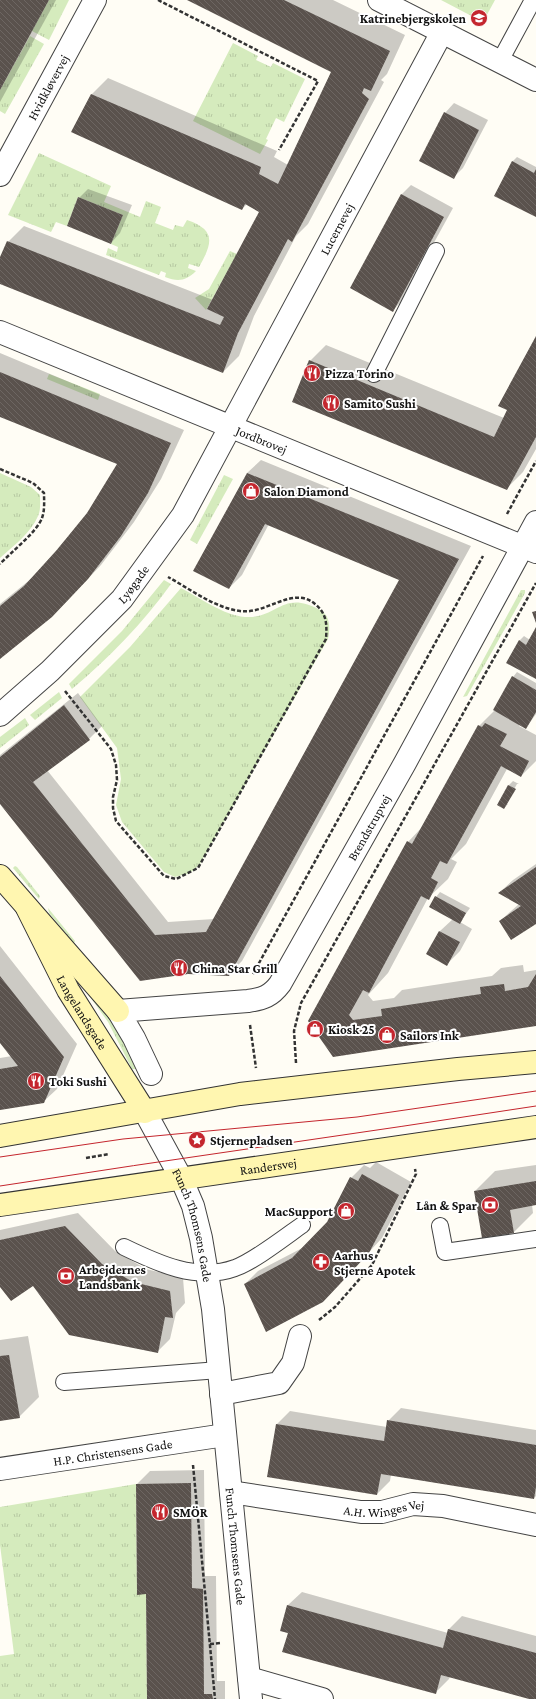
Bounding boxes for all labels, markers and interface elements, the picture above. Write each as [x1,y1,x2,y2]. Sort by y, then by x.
school or university icon: Katrinebjergskolen [469,8,489,28]
place label: Katrinebjergskolen [360,11,467,27]
street label: Hvidkløvervej [24,52,72,122]
street label: Lucernevej [317,200,357,257]
restaurant icon: Pizza Torino [302,363,322,383]
place label: Pizza Torino [325,366,394,381]
restaurant icon: Samito Sushi [321,393,341,413]
place label: Samito Sushi [344,396,416,411]
street label: Jordbrovej [233,422,290,458]
shop icon: Salon Diamond [241,481,261,501]
place label: Salon Diamond [264,484,349,499]
street label: Lyøgade [115,562,152,606]
street label: Brendstrupvej [344,792,394,863]
restaurant icon: China Star Grill [169,958,189,978]
place label: China Star Grill [192,961,278,976]
street label: Langelandsgade [54,972,111,1052]
shop icon: Kiosk 25 [305,1019,325,1039]
place label: Kiosk 25 [328,1022,375,1037]
shop icon: Sailors Ink [377,1025,397,1045]
place label: Sailors Ink [400,1028,460,1043]
restaurant icon: Toki Sushi [26,1071,46,1091]
place label: Toki Sushi [49,1074,107,1089]
place icon: Stjernepladsen [187,1130,207,1150]
place label: Stjernepladsen [210,1133,293,1149]
street label: Randersvej [239,1154,298,1178]
street label: Funch Thomsens Gade [170,1165,216,1283]
bank icon: Lån & Spar [480,1195,500,1215]
place label: Lån & Spar [416,1198,478,1213]
shop icon: MacSupport [336,1201,356,1221]
place label: MacSupport [265,1204,333,1219]
place label: Aarhus Stjerne Apotek [333,1248,416,1279]
pharmacy icon: Aarhus Stjerne Apotek [311,1252,331,1272]
place label: Arbejdernes Landsbank [78,1262,146,1292]
bank icon: Arbejdernes Landsbank [56,1266,76,1286]
street label: H.P. Christensens Gade [52,1436,173,1468]
street label: Funch Thomsens Gade [223,1487,249,1606]
street label: A.H. Winges Vej [343,1496,425,1520]
restaurant icon: SMÖR [150,1502,170,1522]
place label: SMÖR [173,1505,208,1520]

